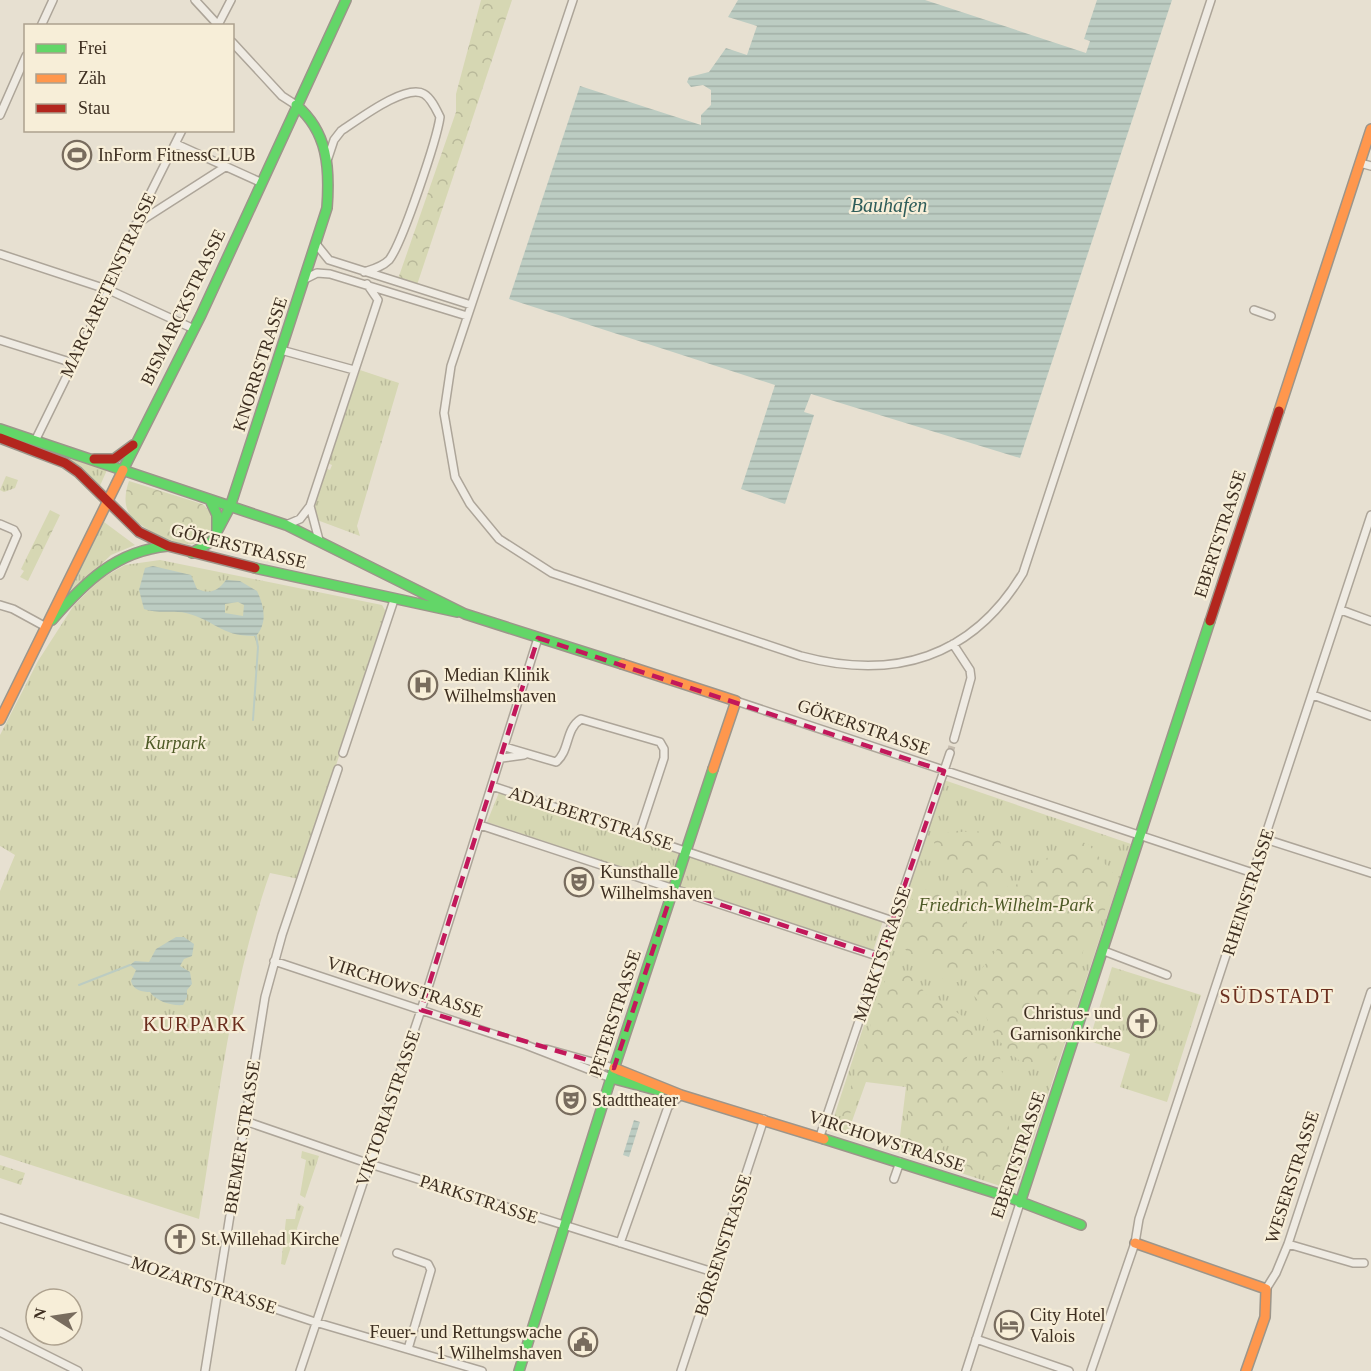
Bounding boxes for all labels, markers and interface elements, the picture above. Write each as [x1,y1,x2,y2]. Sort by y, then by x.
legend [24,24,234,132]
text: Frei [78,38,107,58]
text: Zäh [78,68,106,88]
text: Stau [78,98,110,118]
sports icon: InForm FitnessCLUB [61,139,93,171]
place label: InForm FitnessCLUB [98,145,256,165]
street label: MARGARETENSTRASSE [56,189,160,381]
water label: Bauhafen [851,194,927,217]
street label: BISMARCKSTRASSE [137,226,229,388]
street label: KNORRSTRASSE [229,294,291,434]
street label: EBERTSTRASSE [1190,468,1250,600]
street label: GÖKERSTRASSE [169,519,309,573]
place label: Median Klinik Wilhelmshaven [444,665,556,706]
hospital icon: Median Klinik Wilhelmshaven [407,669,439,701]
street label: GÖKERSTRASSE [795,695,933,759]
park label: Kurpark [143,733,207,753]
street label: ADALBERTSTRASSE [506,782,676,854]
street label: RHEINSTRASSE [1218,826,1278,958]
place label: Kunsthalle Wilhelmshaven [600,862,712,903]
theatre icon: Kunsthalle Wilhelmshaven [563,866,595,898]
street label: MARKTSTRASSE [849,884,915,1024]
park label: Friedrich-Wilhelm-Park [918,895,1094,915]
street label: PETERSTRASSE [585,947,645,1079]
street label: VIRCHOWSTRASSE [324,952,486,1022]
district label: SÜDSTADT [1220,985,1334,1007]
place label: Christus- und Garnisonkirche [1010,1003,1121,1044]
church icon: Christus- und Garnisonkirche [1126,1007,1158,1039]
district label: KURPARK [143,1013,247,1035]
street label: VIKTORIASTRASSE [352,1027,424,1189]
street label: BREMER STRASSE [220,1059,264,1215]
theatre icon: Stadttheater [555,1084,587,1116]
street label: EBERTSTRASSE [987,1089,1049,1221]
place label: Stadttheater [592,1090,678,1110]
street label: VIRCHOWSTRASSE [806,1106,968,1176]
street label: WESERSTRASSE [1261,1108,1323,1246]
street label: PARKSTRASSE [417,1170,541,1228]
street label: BÖRSENSTRASSE [691,1172,755,1318]
church icon: St.Willehad Kirche [164,1223,196,1255]
place label: St.Willehad Kirche [201,1229,339,1249]
street label: MOZARTSTRASSE [129,1252,279,1318]
north arrow [24,1287,84,1347]
place label: City Hotel Valois [1030,1305,1106,1346]
text: N [30,1306,49,1321]
hotel icon: City Hotel Valois [993,1309,1025,1341]
place label: Feuer- und Rettungswache 1 Wilhelmshaven [369,1322,562,1363]
public building icon: Feuer- und Rettungswache 1 Wilhelmshaven [567,1326,599,1358]

